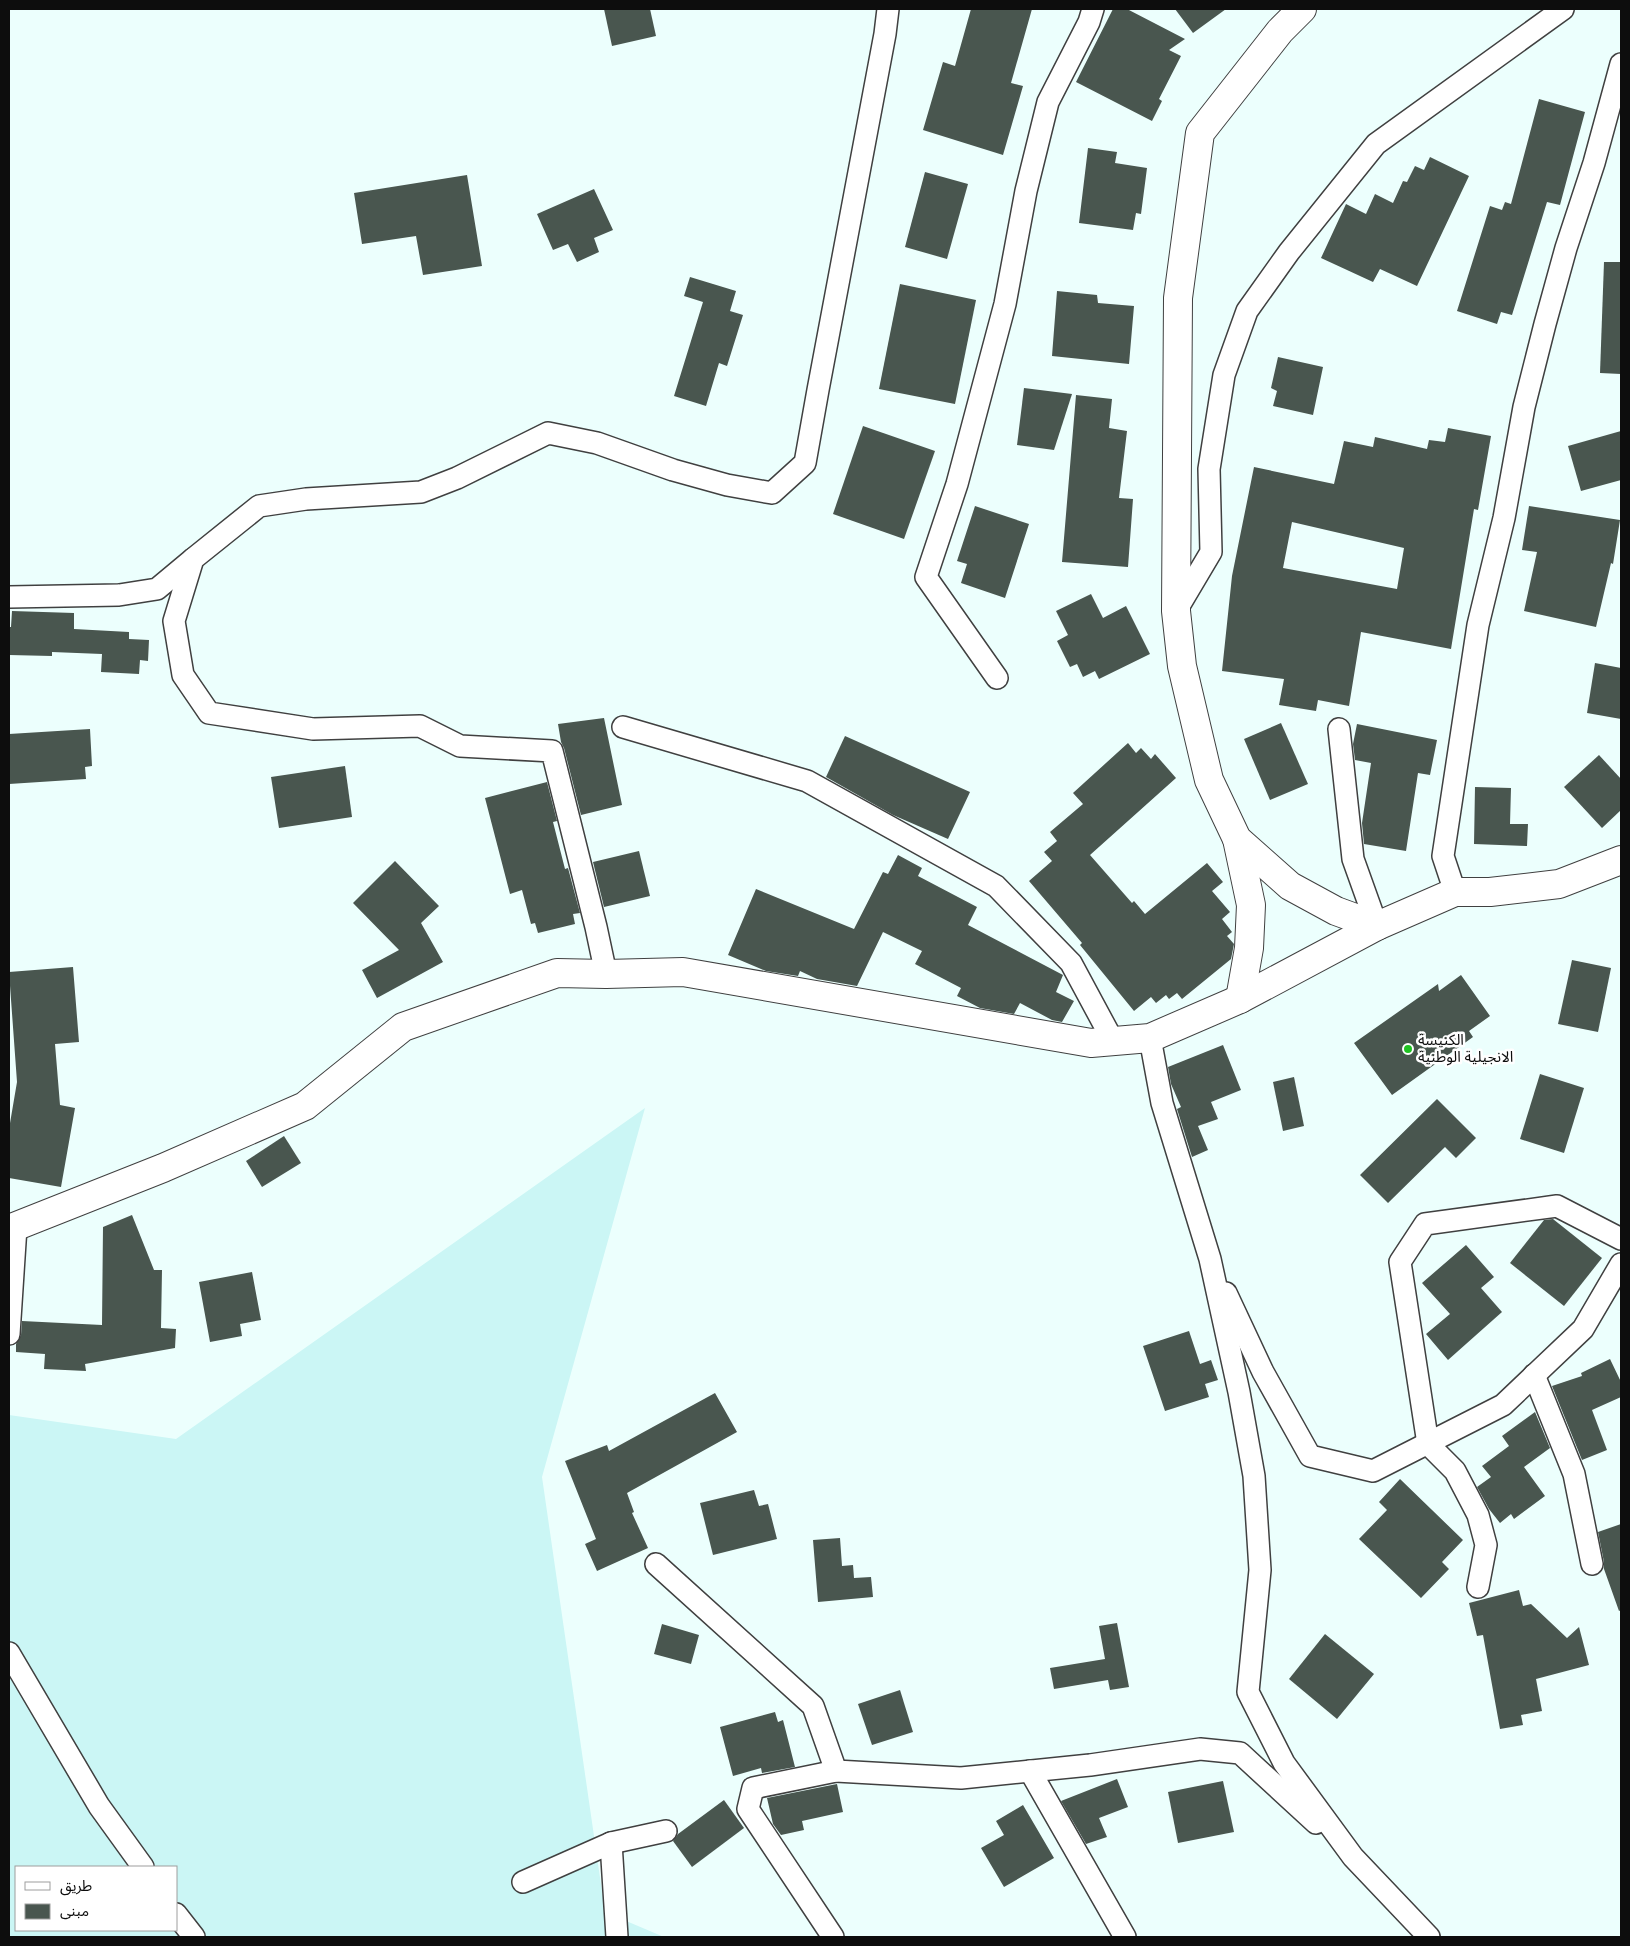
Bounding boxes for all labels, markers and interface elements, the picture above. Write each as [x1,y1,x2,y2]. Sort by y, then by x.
place label: الكنيسة الانجيلية الوطنية [1418,1031,1513,1066]
marker: الكنيسة الانجيلية الوطنية [1402,1043,1414,1055]
legend [15,1866,178,1931]
text: طريق [60,1877,92,1896]
text: مبنى [60,1902,89,1920]

